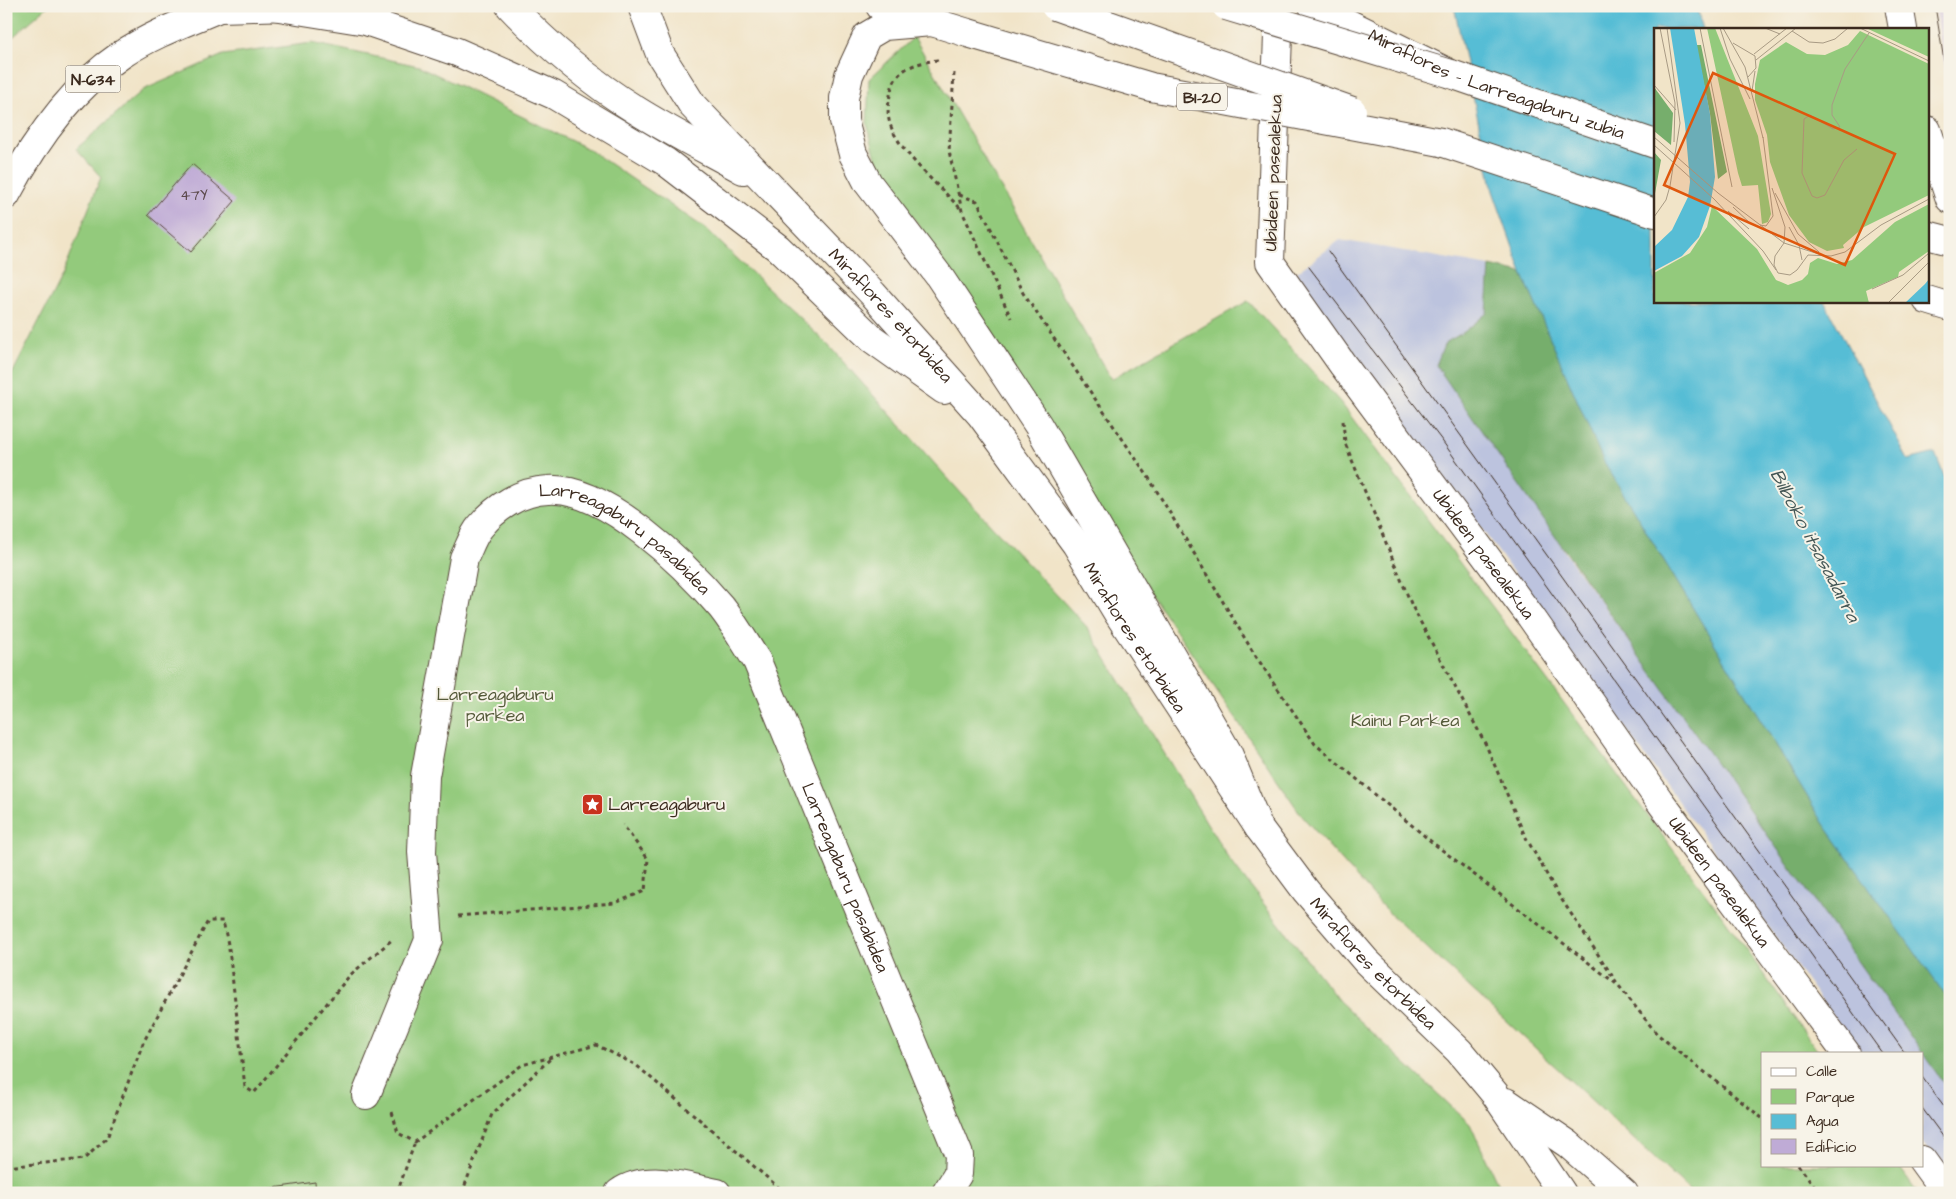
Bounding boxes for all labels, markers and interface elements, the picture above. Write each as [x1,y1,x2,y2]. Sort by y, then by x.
street label: Miraflores - Larreagaburu zubia [1364,23,1628,146]
inset map [1654,28,1928,302]
road number: N-634 [66,66,120,92]
road number: BI-20 [1177,84,1227,110]
street label: Ubideen pasealekua [1258,94,1289,252]
house number: 47Y [180,185,208,206]
street label: Miraflores etorbidea [823,243,959,389]
water label: Bilboko itsasadarra [1763,464,1867,628]
street label: Larreagaburu pasabidea [538,478,716,600]
street label: Ubideen pasealekua [1427,484,1540,625]
street label: Miraflores etorbidea [1077,558,1192,718]
park label: Larreagaburu parkea [436,682,554,728]
park label: Kainu Parkea [1351,708,1459,733]
street label: Larreagaburu pasabidea [795,779,895,976]
place icon: Larreagaburu [580,792,604,816]
place label: Larreagaburu [608,792,725,818]
street label: Ubideen pasealekua [1662,812,1776,953]
street label: Miraflores etorbidea [1304,892,1442,1036]
legend [1761,1052,1924,1166]
text: Calle [1806,1061,1837,1082]
text: Parque [1806,1087,1855,1108]
text: Agua [1806,1111,1839,1133]
text: Edificio [1806,1137,1857,1158]

